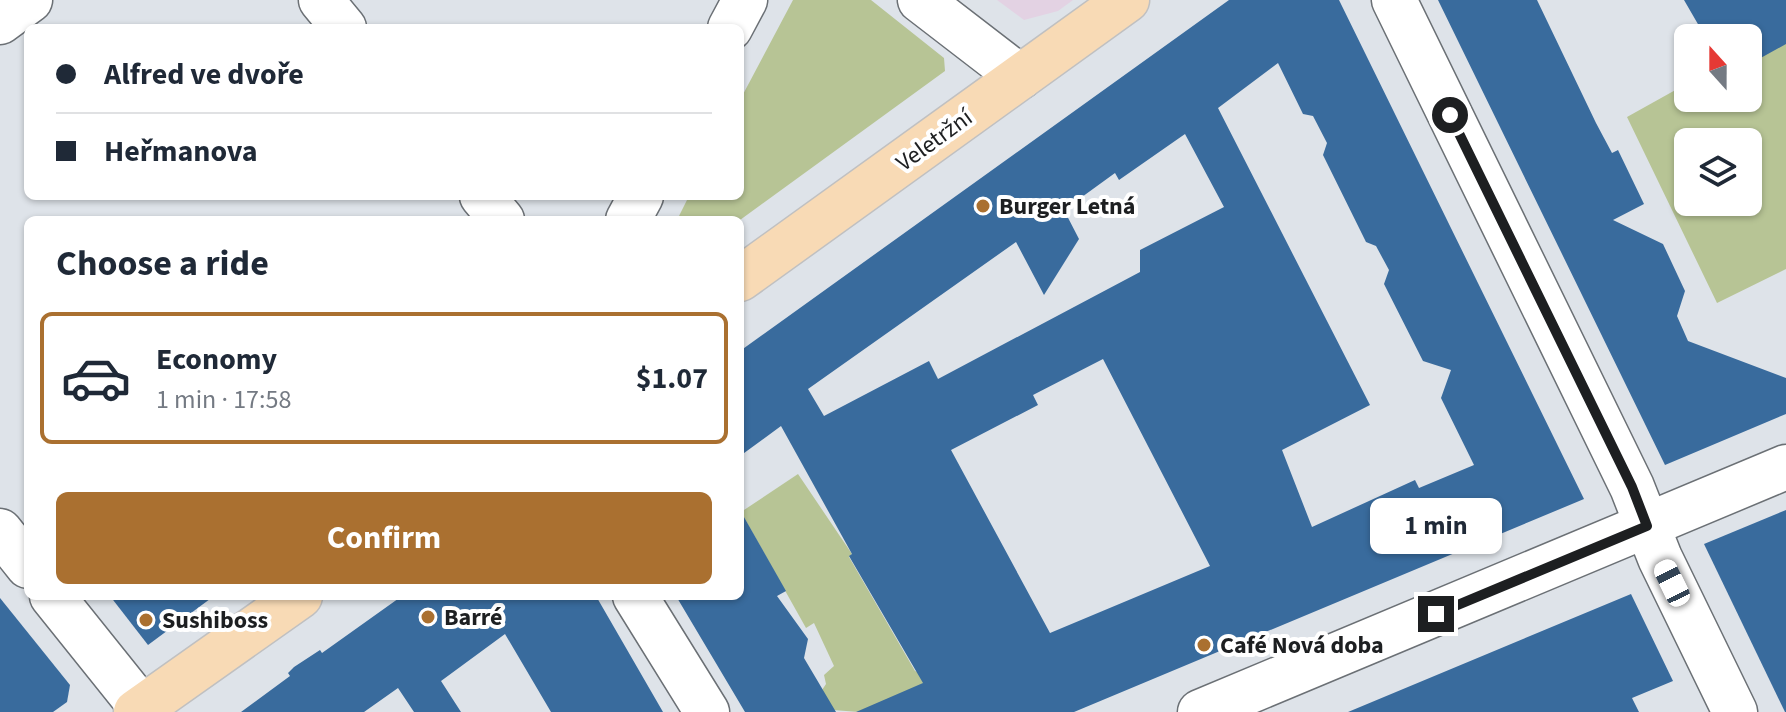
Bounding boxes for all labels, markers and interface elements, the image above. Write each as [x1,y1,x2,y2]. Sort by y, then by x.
north arrow [1674,24,1762,112]
map controls [1674,24,1762,216]
text: Alfred ve dvoře [104,53,304,96]
route start [1432,97,1468,133]
street label: Veletržní [889,100,981,180]
button: layers [1674,128,1762,216]
text: Heřmanova [104,130,258,173]
place label: Burger Letná [999,189,1135,224]
marker: Burger Letná [974,197,992,215]
text: Choose a ride [56,238,269,289]
text: Economy [156,338,277,381]
icon: car [60,342,132,414]
text: $1.07 [636,357,708,400]
text: 1 min · 17:58 [156,381,291,418]
button: Confirm [56,492,712,584]
callout: 1 min [1370,498,1502,554]
text: 1 min [1404,507,1468,544]
car [1651,556,1693,610]
route end [1418,596,1454,632]
place label: Barré [444,600,502,635]
place label: Sushiboss [162,603,268,638]
marker: Barré [419,608,437,626]
marker: Sushiboss [137,611,155,629]
place label: Café Nová doba [1220,628,1384,663]
marker: Café Nová doba [1195,636,1213,654]

